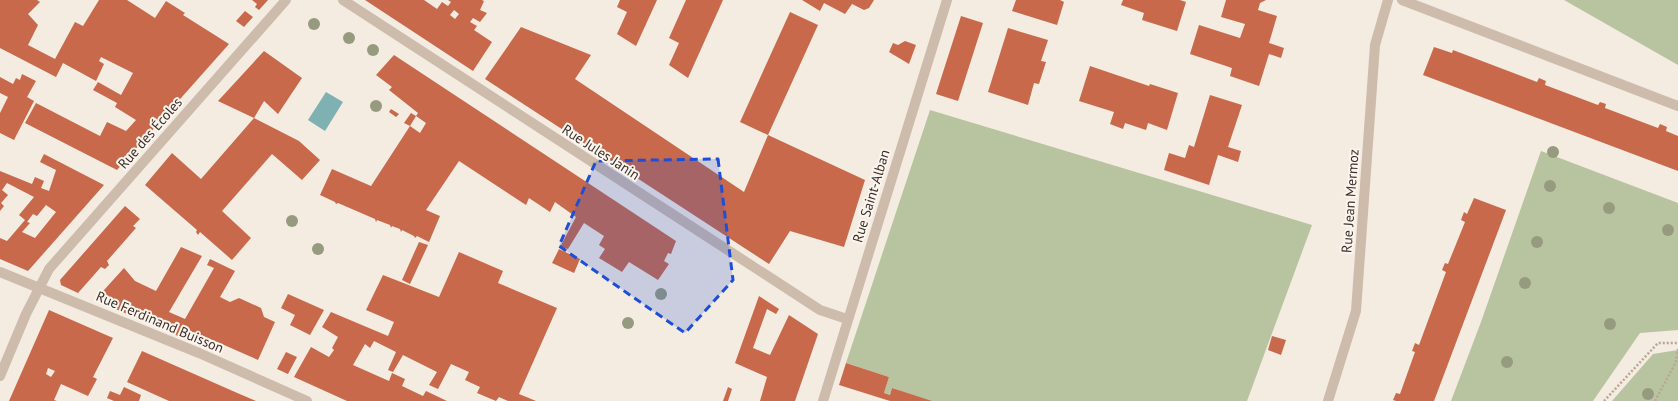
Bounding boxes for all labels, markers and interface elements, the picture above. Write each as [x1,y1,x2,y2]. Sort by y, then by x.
street label: Rue des Écoles [114,93,186,172]
street label: Rue Jules Janin [559,120,643,184]
street label: Rue Saint-Alban [848,147,894,245]
street label: Rue Jean Mermoz [1337,149,1363,253]
street label: Rue Ferdinand Buisson [93,287,227,357]

